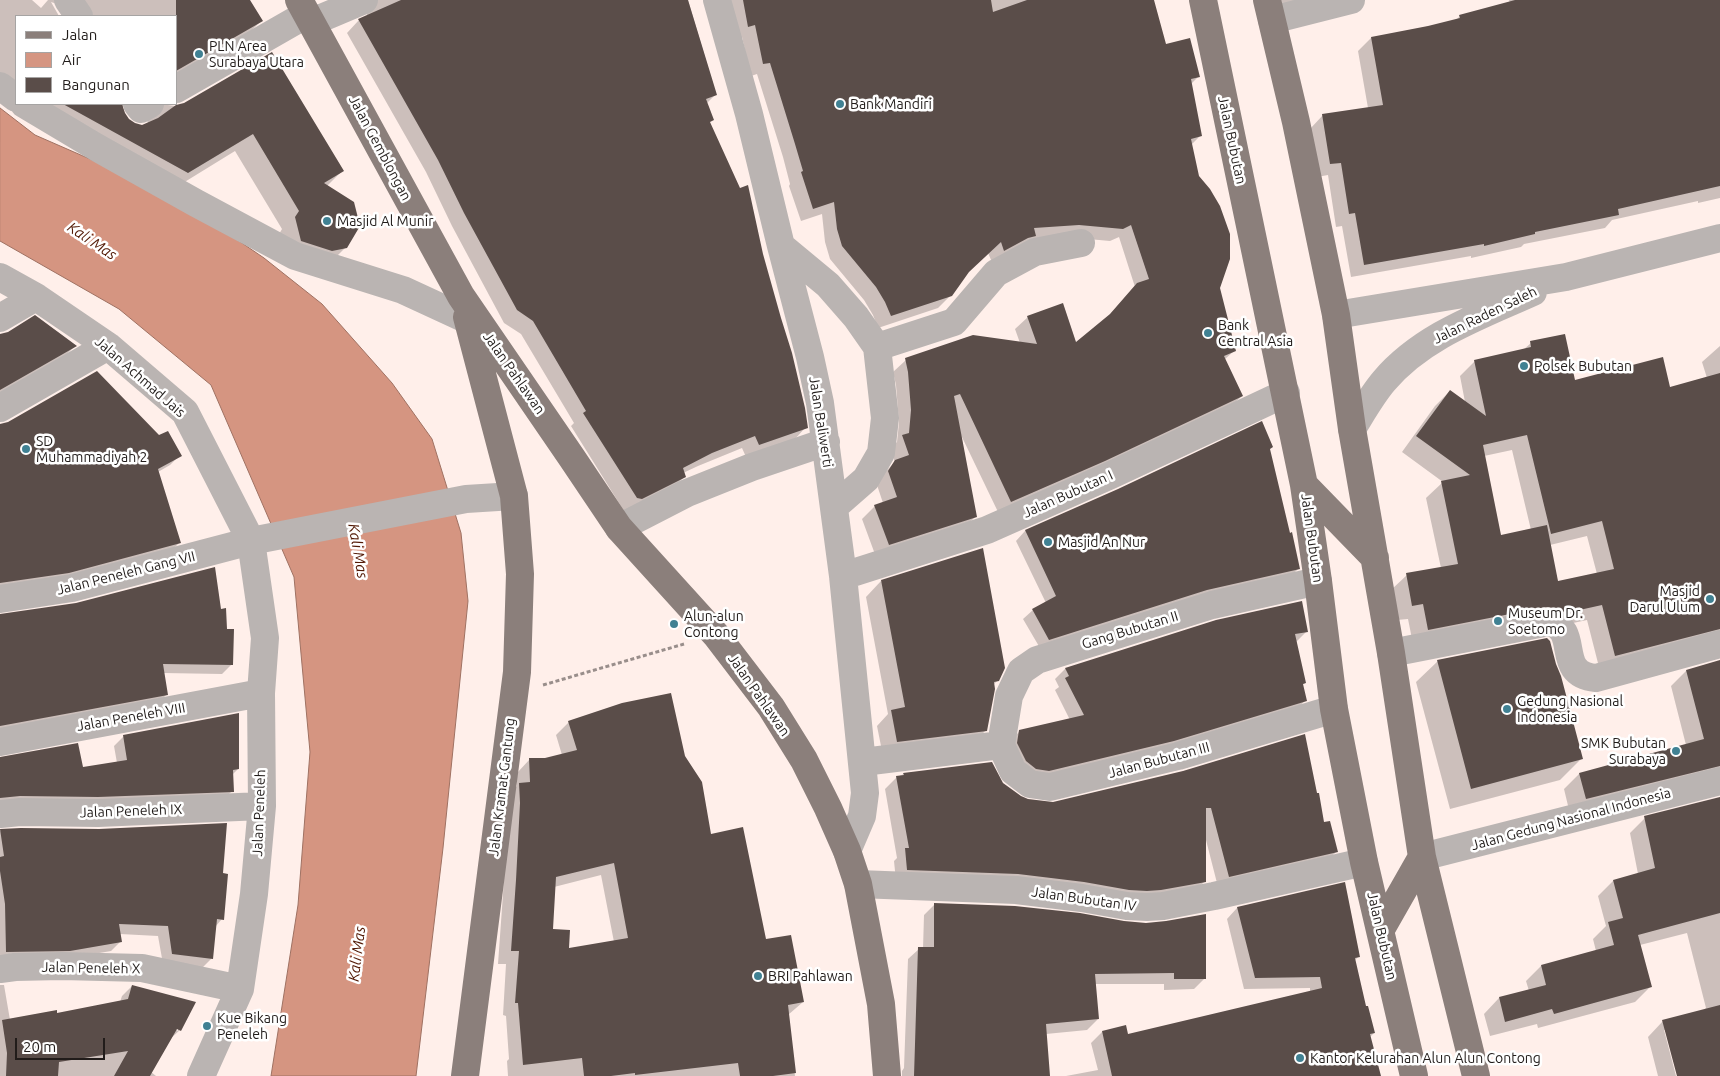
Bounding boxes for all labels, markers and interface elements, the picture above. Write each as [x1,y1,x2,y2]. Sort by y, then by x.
legend [15,15,178,105]
text: Jalan [62,26,97,43]
place label: PLN Area Surabaya Utara [209,38,304,70]
marker: PLN Area Surabaya Utara [193,48,205,60]
text: Air [62,51,81,68]
text: Bangunan [62,76,130,93]
street label: Jalan Gemblongan [345,93,415,203]
street label: Jalan Bubutan [1214,94,1250,186]
place label: Bank Mandiri [850,96,932,112]
marker: Bank Mandiri [834,98,846,110]
place label: Masjid Al Munir [337,213,433,229]
marker: Masjid Al Munir [321,215,333,227]
water label: Kali Mas [64,218,120,264]
street label: Jalan Raden Saleh [1430,283,1540,347]
place label: Bank Central Asia [1218,317,1293,350]
marker: Bank Central Asia [1202,327,1214,339]
street label: Jalan Pahlawan [479,329,549,417]
street label: Jalan Achmad Jais [91,333,189,421]
place label: Polsek Bubutan [1534,358,1632,374]
marker: Polsek Bubutan [1518,360,1530,372]
street label: Jalan Baliwerti [805,375,837,469]
place label: SD Muhammadiyah 2 [36,433,147,466]
marker: SD Muhammadiyah 2 [20,443,32,455]
street label: Jalan Bubutan I [1020,467,1116,521]
street label: Jalan Bubutan [1297,492,1327,584]
water label: Kali Mas [344,522,372,580]
place label: Masjid An Nur [1058,534,1145,550]
marker: Masjid An Nur [1042,536,1054,548]
street label: Jalan Peneleh Gang VII [55,548,197,598]
place label: Masjid Darul Ulum [1629,583,1700,616]
marker: Masjid Darul Ulum [1704,593,1716,605]
place label: Museum Dr. Soetomo [1508,605,1583,638]
street label: Gang Bubutan II [1080,607,1180,653]
place label: Alun-alun Contong [684,608,744,640]
marker: Museum Dr. Soetomo [1492,615,1504,627]
marker: Alun-alun Contong [668,618,680,630]
street label: Jalan Pahlawan [724,651,794,739]
place label: Gedung Nasional Indonesia [1517,693,1623,726]
street label: Jalan Peneleh VIII [75,699,187,735]
marker: Gedung Nasional Indonesia [1501,703,1513,715]
street label: Jalan Kramat Gantung [485,717,519,857]
place label: SMK Bubutan Surabaya [1581,735,1666,768]
street label: Jalan Bubutan III [1107,738,1211,782]
marker: SMK Bubutan Surabaya [1670,745,1682,757]
street label: Jalan Peneleh [249,769,269,857]
street label: Jalan Gedung Nasional Indonesia [1469,784,1673,854]
street label: Jalan Peneleh IX [79,801,183,821]
street label: Jalan Bubutan IV [1031,883,1137,915]
street label: Jalan Bubutan [1364,890,1400,982]
water label: Kali Mas [345,925,369,983]
street label: Jalan Peneleh X [41,959,141,977]
place label: BRI Pahlawan [768,968,853,984]
marker: BRI Pahlawan [752,970,764,982]
place label: Kue Bikang Peneleh [217,1010,287,1042]
marker: Kue Bikang Peneleh [201,1020,213,1032]
scale bar [18,1028,108,1060]
text: 20 m [23,1038,56,1055]
place label: Kantor Kelurahan Alun Alun Contong [1310,1050,1541,1066]
marker: Kantor Kelurahan Alun Alun Contong [1294,1052,1306,1064]

